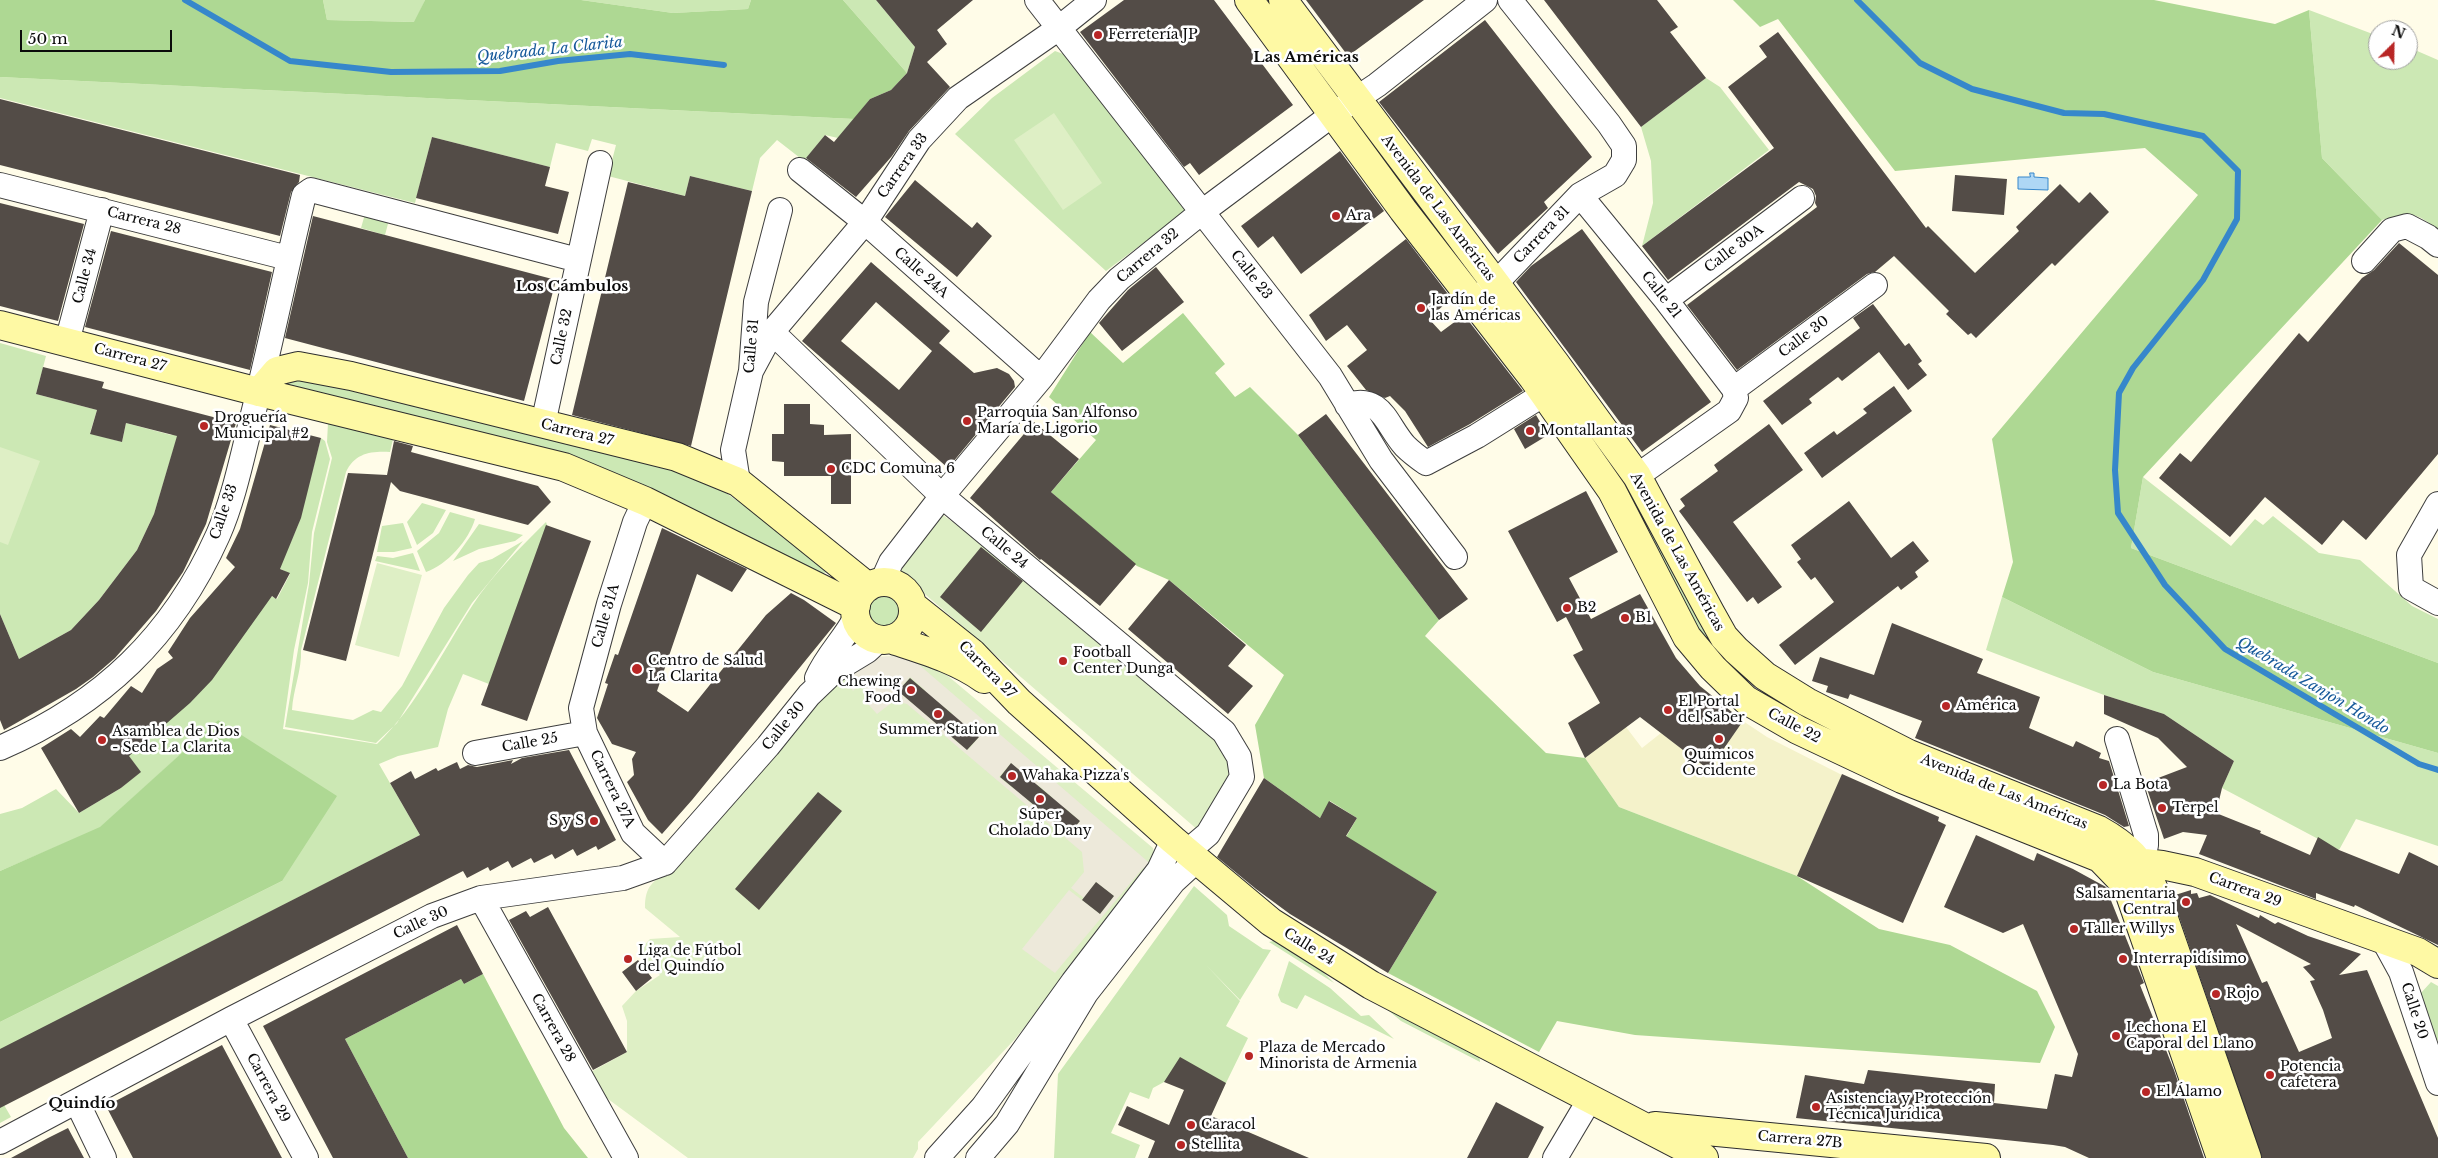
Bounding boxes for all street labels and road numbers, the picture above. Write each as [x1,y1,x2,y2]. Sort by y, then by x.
street label: Carrera 33 [874,130,932,202]
street label: Avenida de Las Américas [1378,132,1498,284]
street label: Carrera 31 [1510,203,1574,267]
street label: Carrera 28 [105,204,183,238]
street label: Calle 30A [1701,221,1767,277]
street label: Carrera 32 [1114,225,1182,287]
street label: Calle 24A [890,244,952,302]
street label: Calle 34 [70,246,100,306]
street label: Calle 23 [1227,247,1275,303]
street label: Calle 21 [1637,268,1685,322]
street label: Calle 32 [548,307,576,367]
street label: Calle 30 [1775,313,1833,361]
street label: Calle 31 [741,318,763,374]
street label: Carrera 27 [92,340,168,376]
street label: Carrera 27 [539,416,615,450]
street label: Avenida de Las Américas [1626,470,1728,634]
street label: Calle 33 [207,482,241,542]
street label: Calle 24 [977,523,1031,573]
street label: Calle 31A [589,582,623,650]
street label: Carrera 27 [955,638,1019,702]
street label: Calle 30 [759,698,809,754]
street label: Calle 22 [1765,705,1823,747]
street label: Calle 25 [501,730,559,756]
street label: Carrera 27A [586,747,638,831]
street label: Avenida de Las Américas [1918,751,2090,833]
street label: Carrera 29 [2206,869,2284,911]
street label: Calle 30 [391,903,451,943]
street label: Calle 24 [1280,925,1338,969]
street label: Calle 20 [2397,980,2431,1042]
street label: Carrera 28 [527,991,579,1065]
street label: Carrera 29 [243,1050,293,1126]
street label: Carrera 27B [1757,1128,1843,1152]

